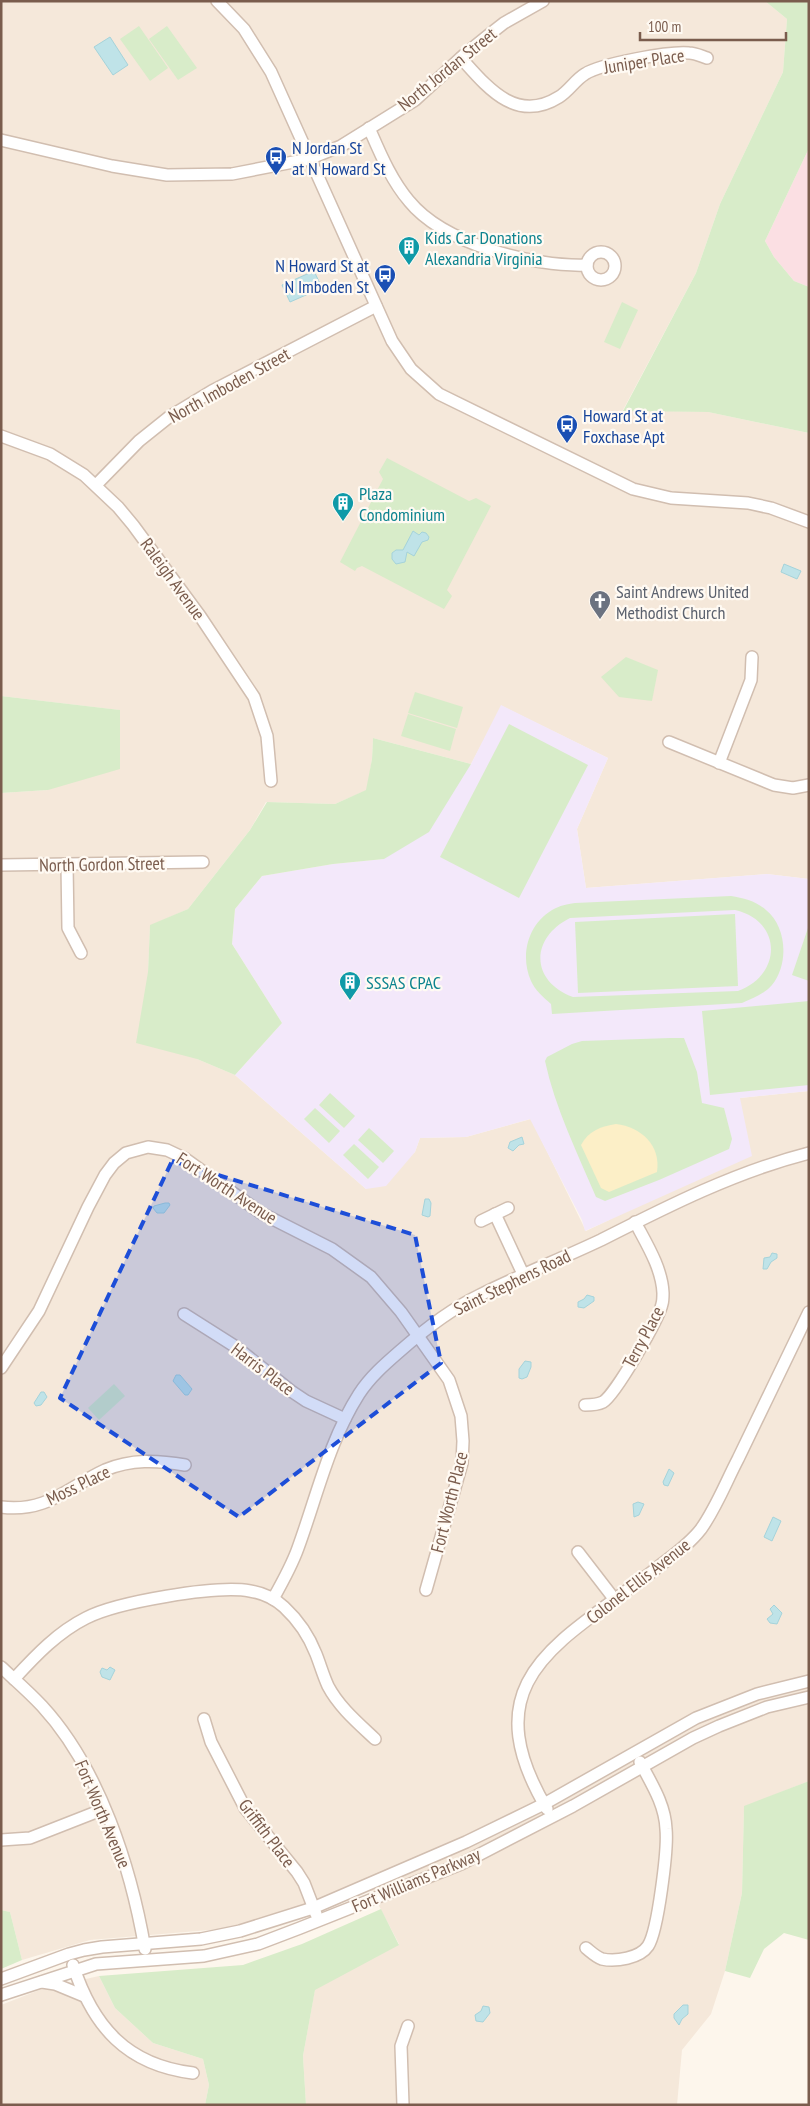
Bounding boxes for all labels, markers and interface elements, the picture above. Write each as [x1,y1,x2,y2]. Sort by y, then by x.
scale bar [640,10,786,42]
text: 100 m [648,17,681,36]
street label: North Jordan Street [393,22,501,116]
street label: Juniper Place [601,43,686,79]
place label: N Jordan St at N Howard St [292,136,386,180]
bus stop icon: N Jordan St at N Howard St [264,145,288,176]
place label: Kids Car Donations Alexandria Virginia [425,226,542,270]
building icon: Kids Car Donations Alexandria Virginia [397,235,421,266]
place label: N Howard St at N Imboden St [275,254,369,298]
bus stop icon: N Howard St at N Imboden St [373,263,397,294]
street label: North Imboden Street [164,342,294,428]
place label: Howard St at Foxchase Apt [583,404,665,448]
bus stop icon: Howard St at Foxchase Apt [555,413,579,444]
place label: Plaza Condominium [359,482,445,526]
building icon: Plaza Condominium [331,491,355,522]
street label: Raleigh Avenue [136,533,210,625]
place label: Saint Andrews United Methodist Church [616,580,749,624]
church icon: Saint Andrews United Methodist Church [588,589,612,620]
street label: North Gordon Street [39,851,165,877]
building icon: SSSAS CPAC [338,970,362,1001]
place label: SSSAS CPAC [366,971,441,994]
street label: Fort Worth Avenue [172,1147,282,1229]
street label: Saint Stephens Road [450,1244,574,1320]
street label: Terry Place [617,1302,669,1372]
street label: Harris Place [227,1338,299,1400]
street label: Fort Worth Place [425,1449,473,1555]
street label: Moss Place [42,1460,114,1510]
street label: Colonel Ellis Avenue [581,1533,695,1629]
street label: Fort Worth Avenue [70,1756,136,1872]
street label: Griffith Place [234,1794,300,1872]
street label: Fort Williams Parkway [348,1842,484,1917]

